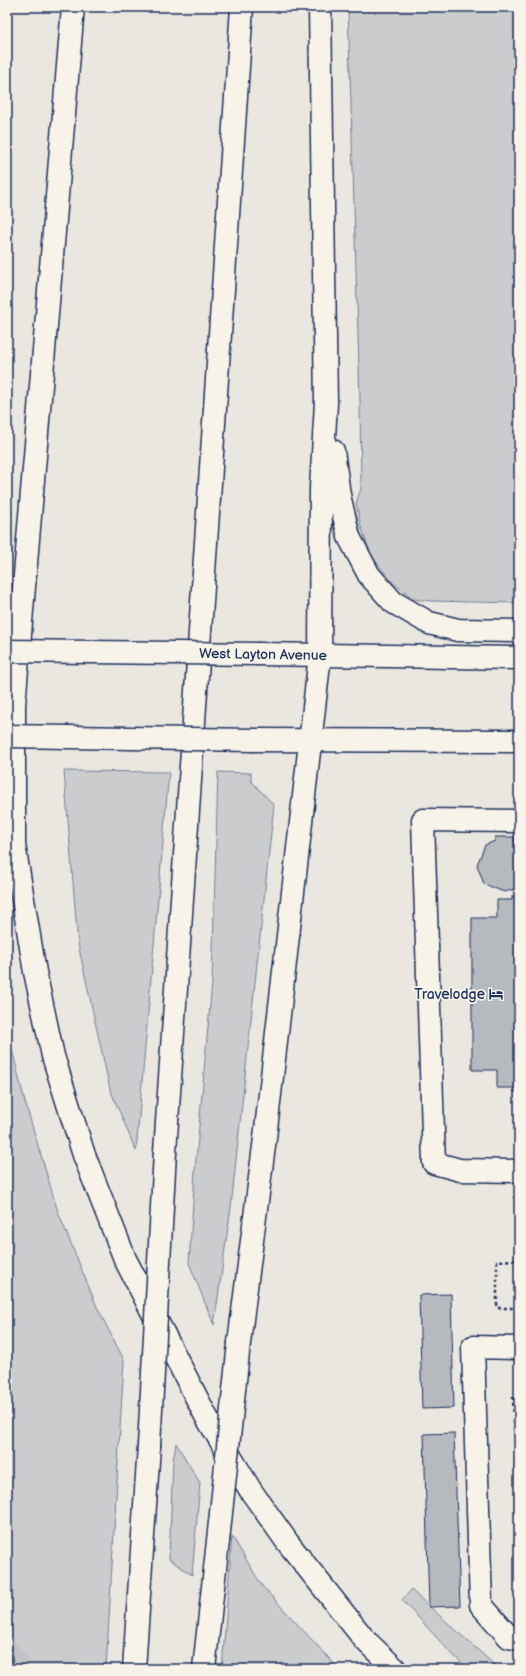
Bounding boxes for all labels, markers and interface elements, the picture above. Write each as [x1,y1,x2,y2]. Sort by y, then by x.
street label: West Layton Avenue [199,645,327,664]
place label: Travelodge [414,986,485,1003]
hotel icon: Travelodge [488,986,504,1002]

